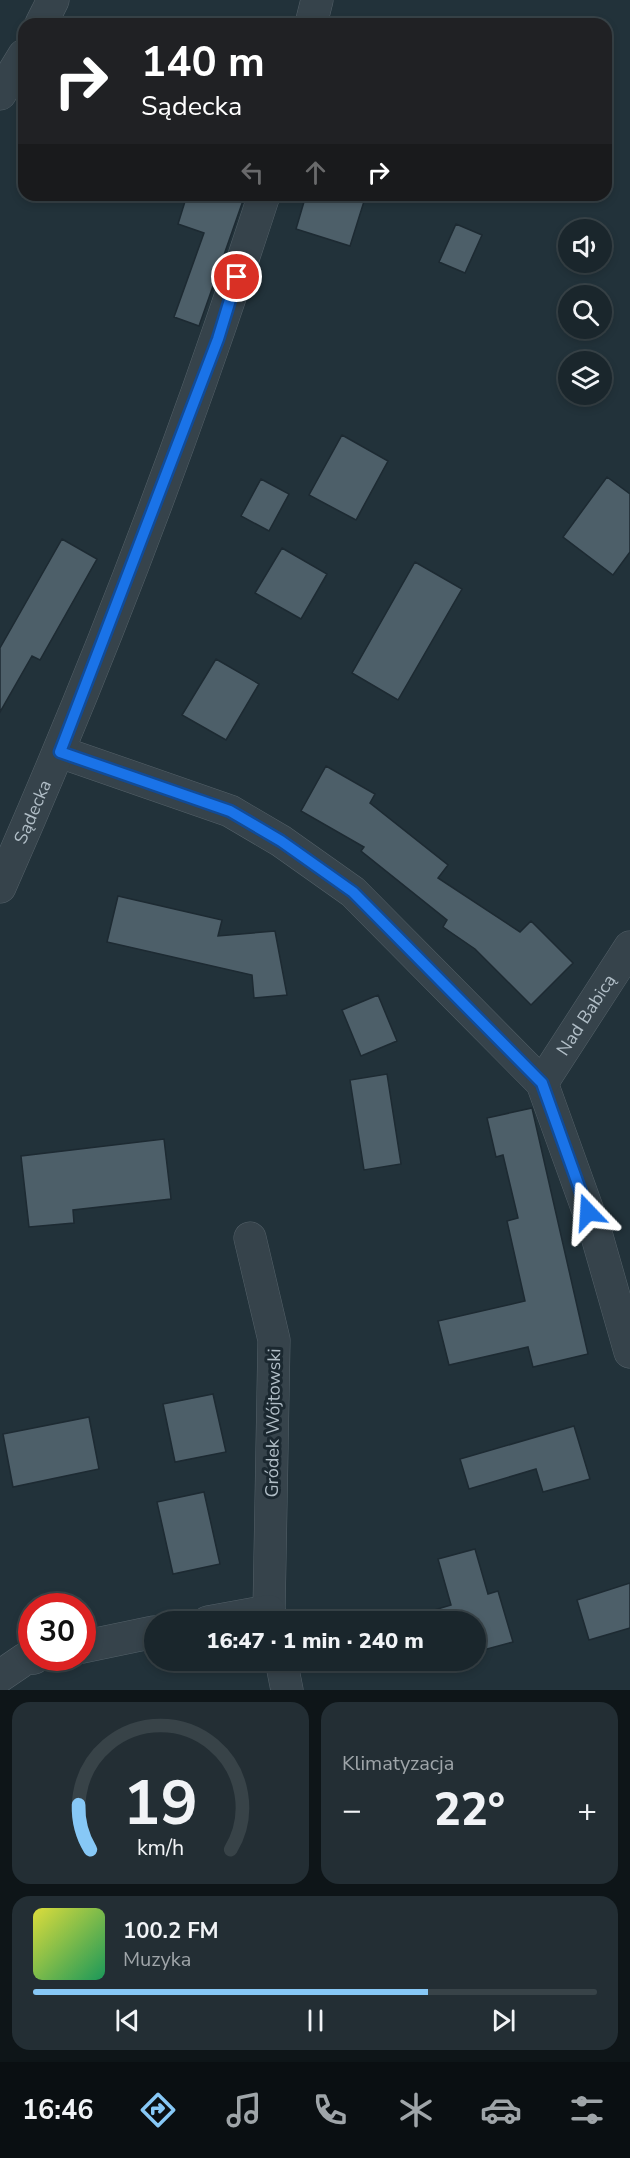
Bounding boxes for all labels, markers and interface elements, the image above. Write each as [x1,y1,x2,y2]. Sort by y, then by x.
text: 140 m [141,34,265,91]
icon: right [42,42,120,120]
text: Sądecka [141,88,242,125]
icon: left [236,156,269,189]
icon: ahead [299,156,332,189]
icon: right [362,156,395,189]
map controls [558,219,612,405]
button: sound [558,219,612,273]
pin [211,251,262,302]
icon: arrive [220,260,253,293]
button: search [558,285,612,339]
button: layers [558,351,612,405]
street label: Sądecka [8,776,57,848]
street label: Nad Babicą [551,970,621,1060]
position arrow [556,1180,620,1244]
street label: Gródek Wójtowski [260,1348,286,1498]
speed limit sign: 30 [18,1593,96,1671]
text: 16:47 · 1 min · 240 m [206,1626,424,1656]
text: Klimatyzacja [342,1750,454,1777]
text: 19 [123,1761,198,1846]
text: 22° [434,1780,505,1841]
text: − [342,1788,362,1833]
text: + [577,1788,597,1833]
text: km/h [137,1833,184,1863]
text: 100.2 FM [123,1916,219,1946]
text: Muzyka [123,1946,191,1973]
icon: previous [111,2004,144,2037]
icon: pause [299,2004,332,2037]
icon: next [487,2004,520,2037]
icon: directions [137,2089,179,2131]
icon: music [223,2089,265,2131]
icon: phone [309,2089,351,2131]
icon: climate [395,2089,437,2131]
icon: car [480,2089,522,2131]
icon: filters [566,2089,608,2131]
text: 16:46 [22,2092,93,2129]

